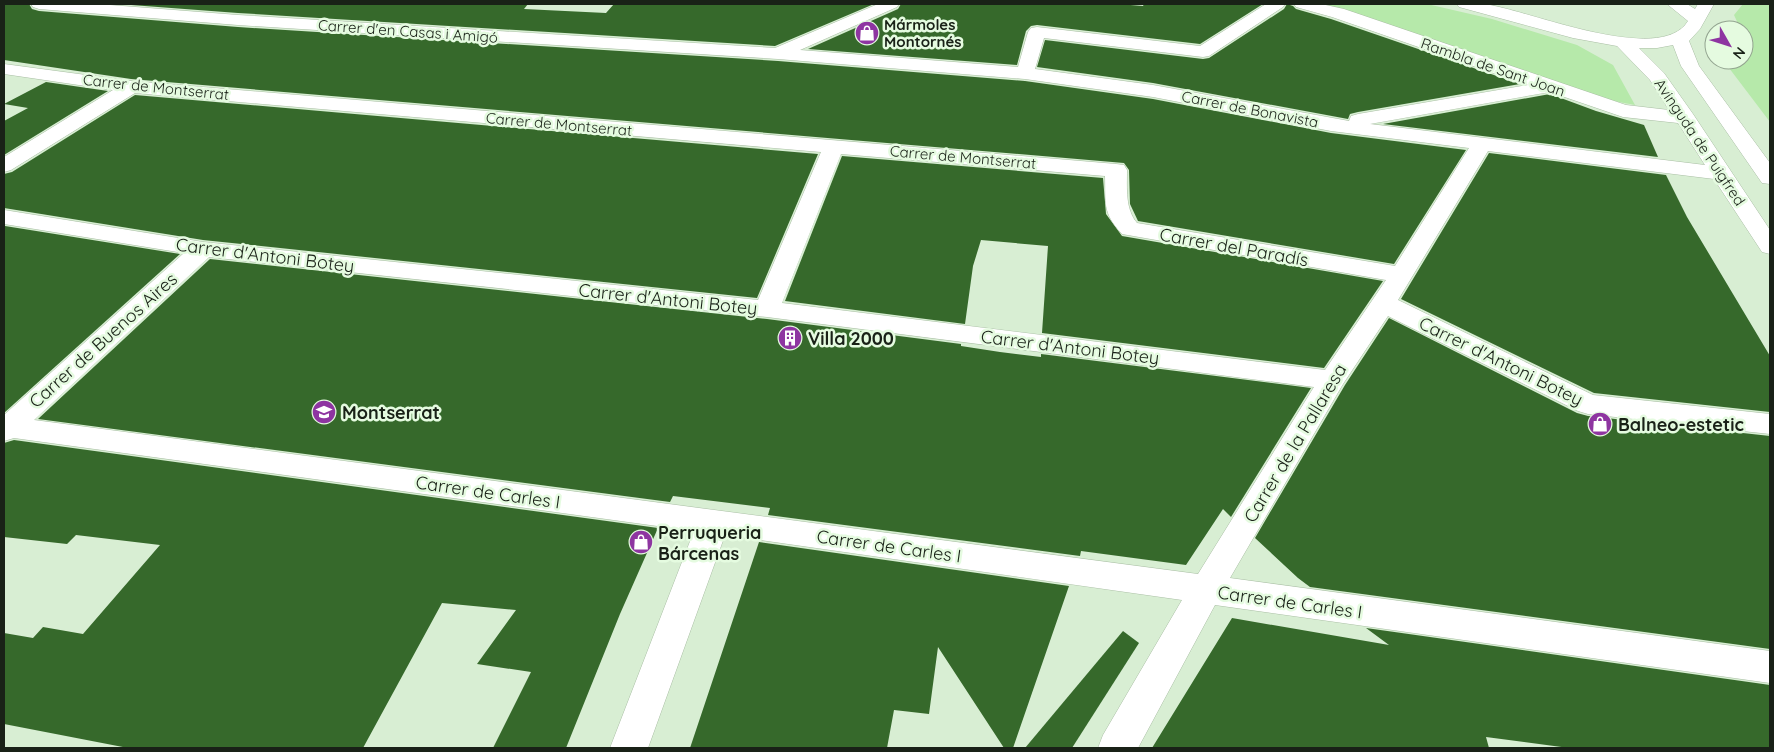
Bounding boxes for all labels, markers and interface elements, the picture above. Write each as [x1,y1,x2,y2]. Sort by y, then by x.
street label: Carrer d'en Casas i Amigó [317,15,499,47]
place label: Mármoles Montornés [884,15,962,51]
shop icon: Mármoles Montornés [854,20,880,46]
north arrow [1704,20,1754,70]
street label: Rambla de Sant Joan [1418,33,1568,101]
text: N [1729,44,1749,63]
street label: Carrer de Montserrat [82,70,230,104]
street label: Avinguda de Puigfred [1650,75,1750,209]
street label: Carrer de Bonavista [1180,86,1320,132]
street label: Carrer de Montserrat [485,108,633,140]
street label: Carrer de Montserrat [889,141,1037,173]
street label: Carrer del Paradís [1158,223,1310,271]
street label: Carrer d'Antoni Botey [175,233,355,277]
street label: Carrer de Buenos Aires [24,267,182,413]
street label: Carrer d'Antoni Botey [578,278,758,320]
street label: Carrer d'Antoni Botey [1415,311,1587,411]
building icon: Villa 2000 [777,325,803,351]
street label: Carrer d'Antoni Botey [980,325,1160,369]
place label: Villa 2000 [808,327,894,350]
street label: Carrer de la Pallaresa [1239,359,1351,527]
school or university icon: Montserrat [311,399,337,425]
place label: Montserrat [342,401,440,424]
shop icon: Balneo-estetic [1587,411,1613,437]
place label: Balneo-estetic [1618,413,1744,436]
street label: Carrer de Carles I [414,470,562,514]
place label: Perruqueria Bárcenas [658,521,761,565]
street label: Carrer de Carles I [815,524,963,568]
shop icon: Perruqueria Bárcenas [628,529,654,555]
street label: Carrer de Carles I [1216,580,1364,624]

